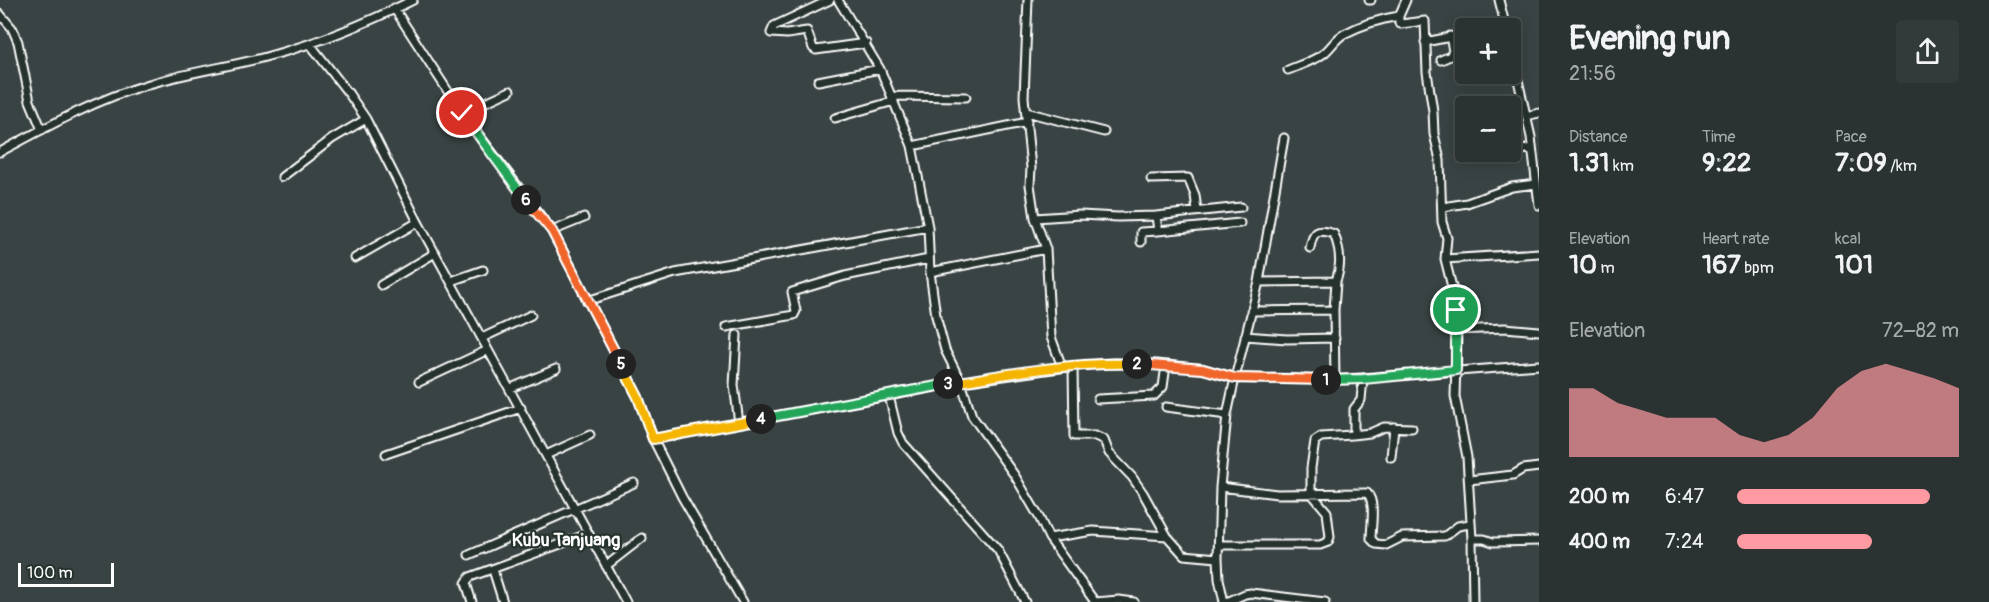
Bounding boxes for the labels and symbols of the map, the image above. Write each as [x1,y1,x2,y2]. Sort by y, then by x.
pin [436,87,487,138]
pin: 6 [511,185,541,215]
pin [1430,284,1481,335]
pin: 5 [606,349,636,379]
pin: 2 [1122,349,1152,379]
pin: 1 [1311,365,1341,395]
pin: 3 [933,369,963,399]
pin: 4 [746,404,776,434]
district label: Kubu Tanjuang [512,529,620,552]
scale bar [18,560,114,588]

